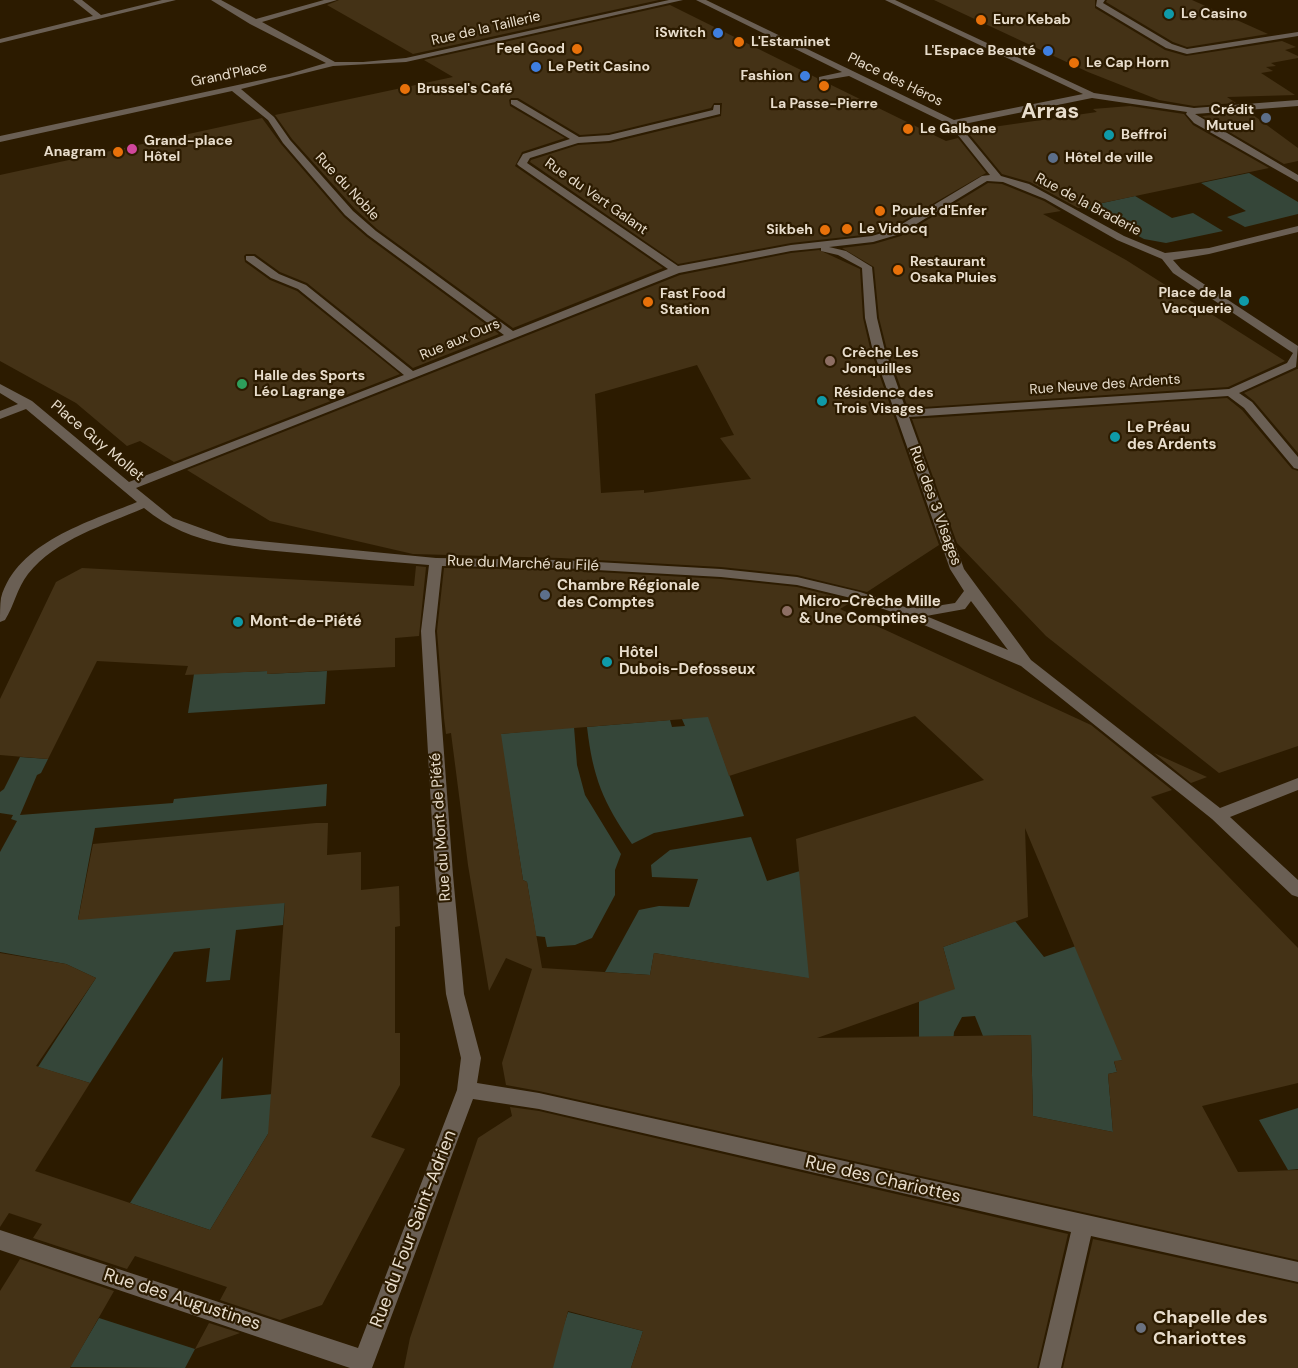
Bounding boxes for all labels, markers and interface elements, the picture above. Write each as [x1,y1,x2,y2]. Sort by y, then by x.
place label: Le Casino [1181,6,1247,22]
marker: Le Casino [1162,7,1176,21]
street label: Rue de la Taillerie [430,8,542,50]
place label: Euro Kebab [993,12,1071,28]
marker: Euro Kebab [974,13,988,27]
place label: iSwitch [655,25,706,41]
marker: iSwitch [711,26,725,40]
place label: L'Estaminet [751,34,830,50]
marker: L'Estaminet [732,35,746,49]
place label: Feel Good [497,41,565,57]
marker: Feel Good [570,42,584,56]
place label: L'Espace Beauté [925,43,1036,59]
marker: L'Espace Beauté [1041,44,1055,58]
street label: Place des Héros [845,50,945,110]
place label: Le Cap Horn [1086,55,1169,71]
marker: Le Cap Horn [1067,56,1081,70]
street label: Grand'Place [189,59,269,91]
place label: Le Petit Casino [548,59,650,75]
marker: Le Petit Casino [529,60,543,74]
place label: Fashion [741,68,793,84]
marker: Fashion [798,69,812,83]
marker: La Passe-Pierre [817,79,831,93]
place label: Brussel's Café [417,81,513,97]
marker: Brussel's Café [398,82,412,96]
place label: La Passe-Pierre [770,96,878,112]
district label: Arras [1021,99,1079,125]
place label: Crédit Mutuel [1206,102,1254,134]
marker: Crédit Mutuel [1259,111,1273,125]
place label: Le Galbane [920,121,996,137]
marker: Le Galbane [901,122,915,136]
place label: Beffroi [1121,127,1167,143]
marker: Beffroi [1102,128,1116,142]
place label: Grand-place Hôtel [144,133,233,166]
marker: Grand-place Hôtel [125,142,139,156]
place label: Anagram [44,144,106,160]
marker: Anagram [111,145,125,159]
street label: Rue du Noble [311,150,383,224]
place label: Hôtel de ville [1065,150,1153,166]
marker: Hôtel de ville [1046,151,1060,165]
street label: Rue du Vert Galant [541,155,651,239]
street label: Rue de la Braderie [1032,170,1144,240]
place label: Poulet d'Enfer [892,203,987,219]
marker: Poulet d'Enfer [873,204,887,218]
place label: Le Vidocq [859,221,927,237]
place label: Sikbeh [766,222,813,238]
marker: Le Vidocq [840,222,854,236]
marker: Sikbeh [818,223,832,237]
place label: Restaurant Osaka Pluies [910,254,997,286]
marker: Restaurant Osaka Pluies [891,263,905,277]
place label: Place de la Vacquerie [1158,285,1232,318]
place label: Fast Food Station [660,286,726,318]
marker: Place de la Vacquerie [1237,294,1251,308]
marker: Fast Food Station [641,295,655,309]
street label: Rue aux Ours [417,316,503,364]
place label: Crèche Les Jonquilles [842,345,919,378]
marker: Crèche Les Jonquilles [823,354,837,368]
place label: Halle des Sports Léo Lagrange [254,368,365,400]
street label: Rue Neuve des Ardents [1029,371,1181,399]
marker: Halle des Sports Léo Lagrange [235,377,249,391]
place label: Résidence des Trois Visages [834,385,934,418]
marker: Résidence des Trois Visages [815,394,829,408]
street label: Place Guy Mollet [47,397,147,485]
place label: Le Préau des Ardents [1127,419,1217,454]
marker: Le Préau des Ardents [1108,430,1122,444]
street label: Rue des 3 Visages [905,444,965,568]
street label: Rue du Marché au Filé [447,552,599,576]
place label: Chambre Régionale des Comptes [557,577,700,612]
marker: Chambre Régionale des Comptes [538,588,552,602]
place label: Micro-Crèche Mille & Une Comptines [799,593,941,628]
marker: Micro-Crèche Mille & Une Comptines [780,604,794,618]
place label: Mont-de-Piété [250,613,362,631]
marker: Mont-de-Piété [231,615,245,629]
place label: Hôtel Dubois-Defosseux [619,644,755,679]
marker: Hôtel Dubois-Defosseux [600,655,614,669]
street label: Rue du Mont de Piété [427,752,455,902]
street label: Rue du Four Saint-Adrien [366,1127,462,1331]
street label: Rue des Chariottes [803,1152,963,1208]
street label: Rue des Augustines [101,1264,263,1336]
place label: Chapelle des Chariottes [1153,1307,1267,1350]
marker: Chapelle des Chariottes [1134,1321,1148,1335]

